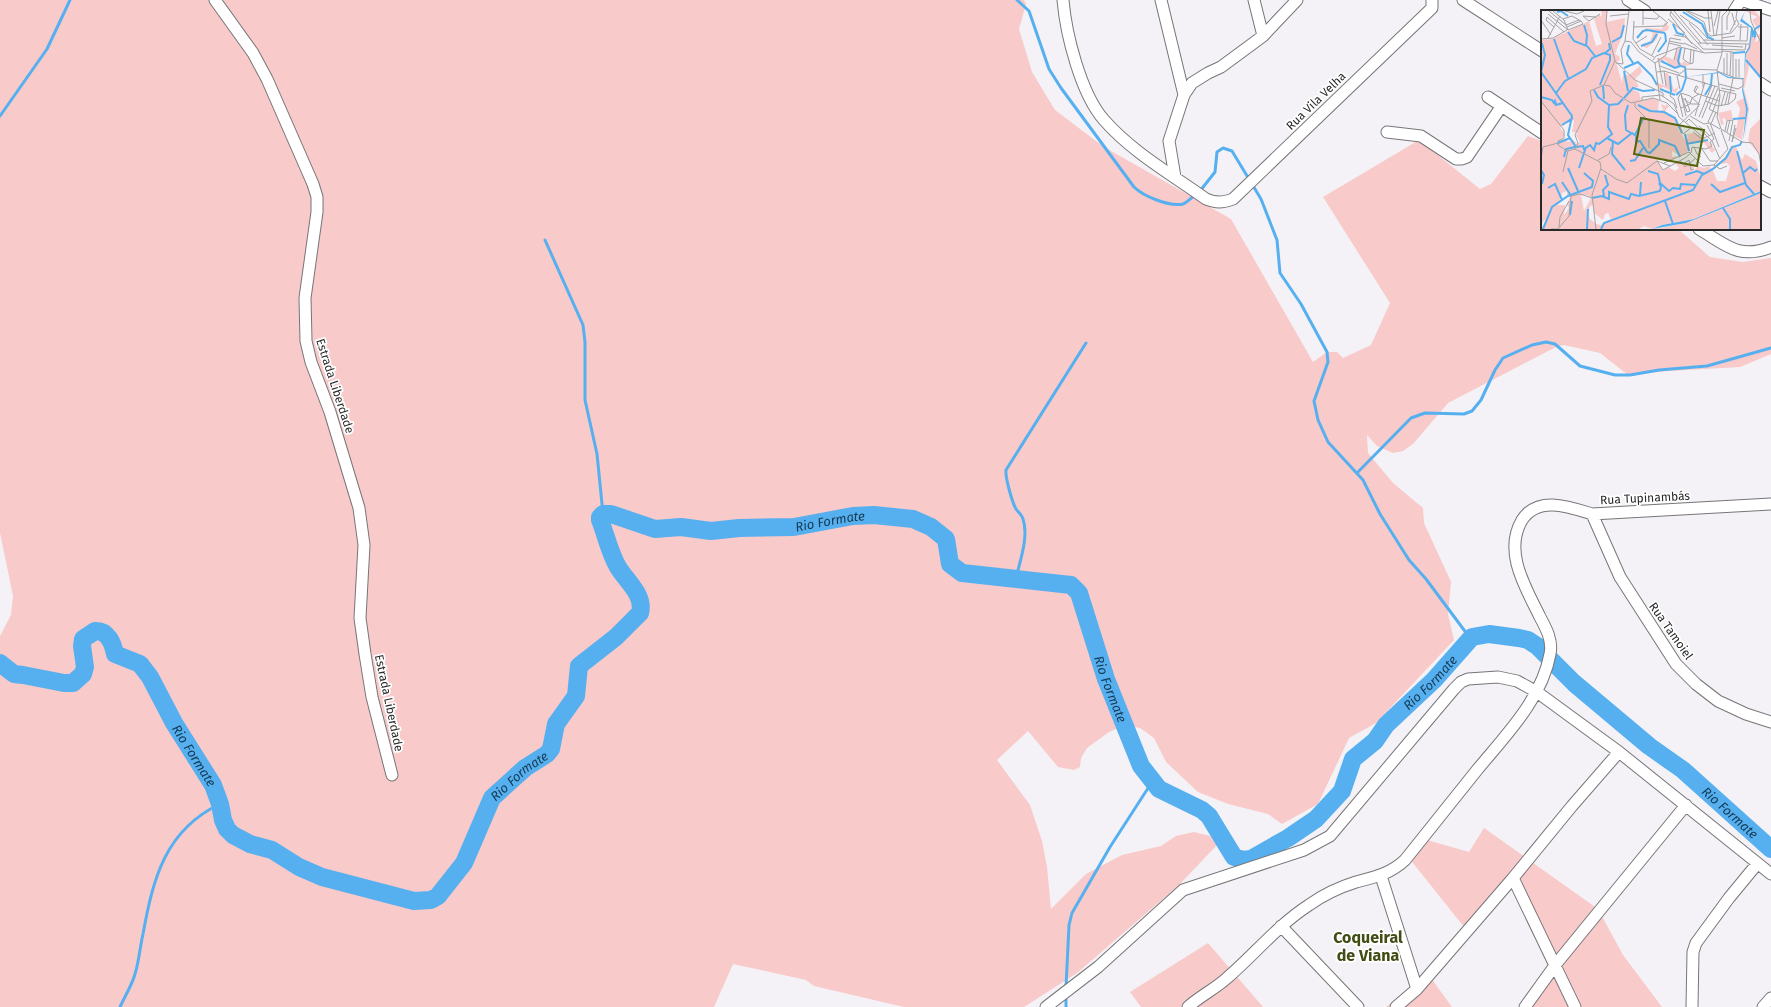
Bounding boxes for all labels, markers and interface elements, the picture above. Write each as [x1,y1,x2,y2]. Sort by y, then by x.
inset map [1541,10,1761,230]
street label: Rua Vila Velha [1283,69,1349,133]
street label: Estrada Liberdade [313,337,357,435]
street label: Rua Tupinambás [1600,489,1691,507]
water label: Rio Formate [794,508,865,535]
street label: Rua Tamoiel [1646,600,1696,663]
water label: Rio Formate [1400,652,1460,713]
street label: Estrada Liberdade [372,653,406,753]
water label: Rio Formate [1091,654,1130,725]
water label: Rio Formate [169,722,219,790]
water label: Rio Formate [487,748,551,804]
water label: Rio Formate [1699,784,1761,842]
district label: Coqueiral de Viana [1333,928,1403,965]

